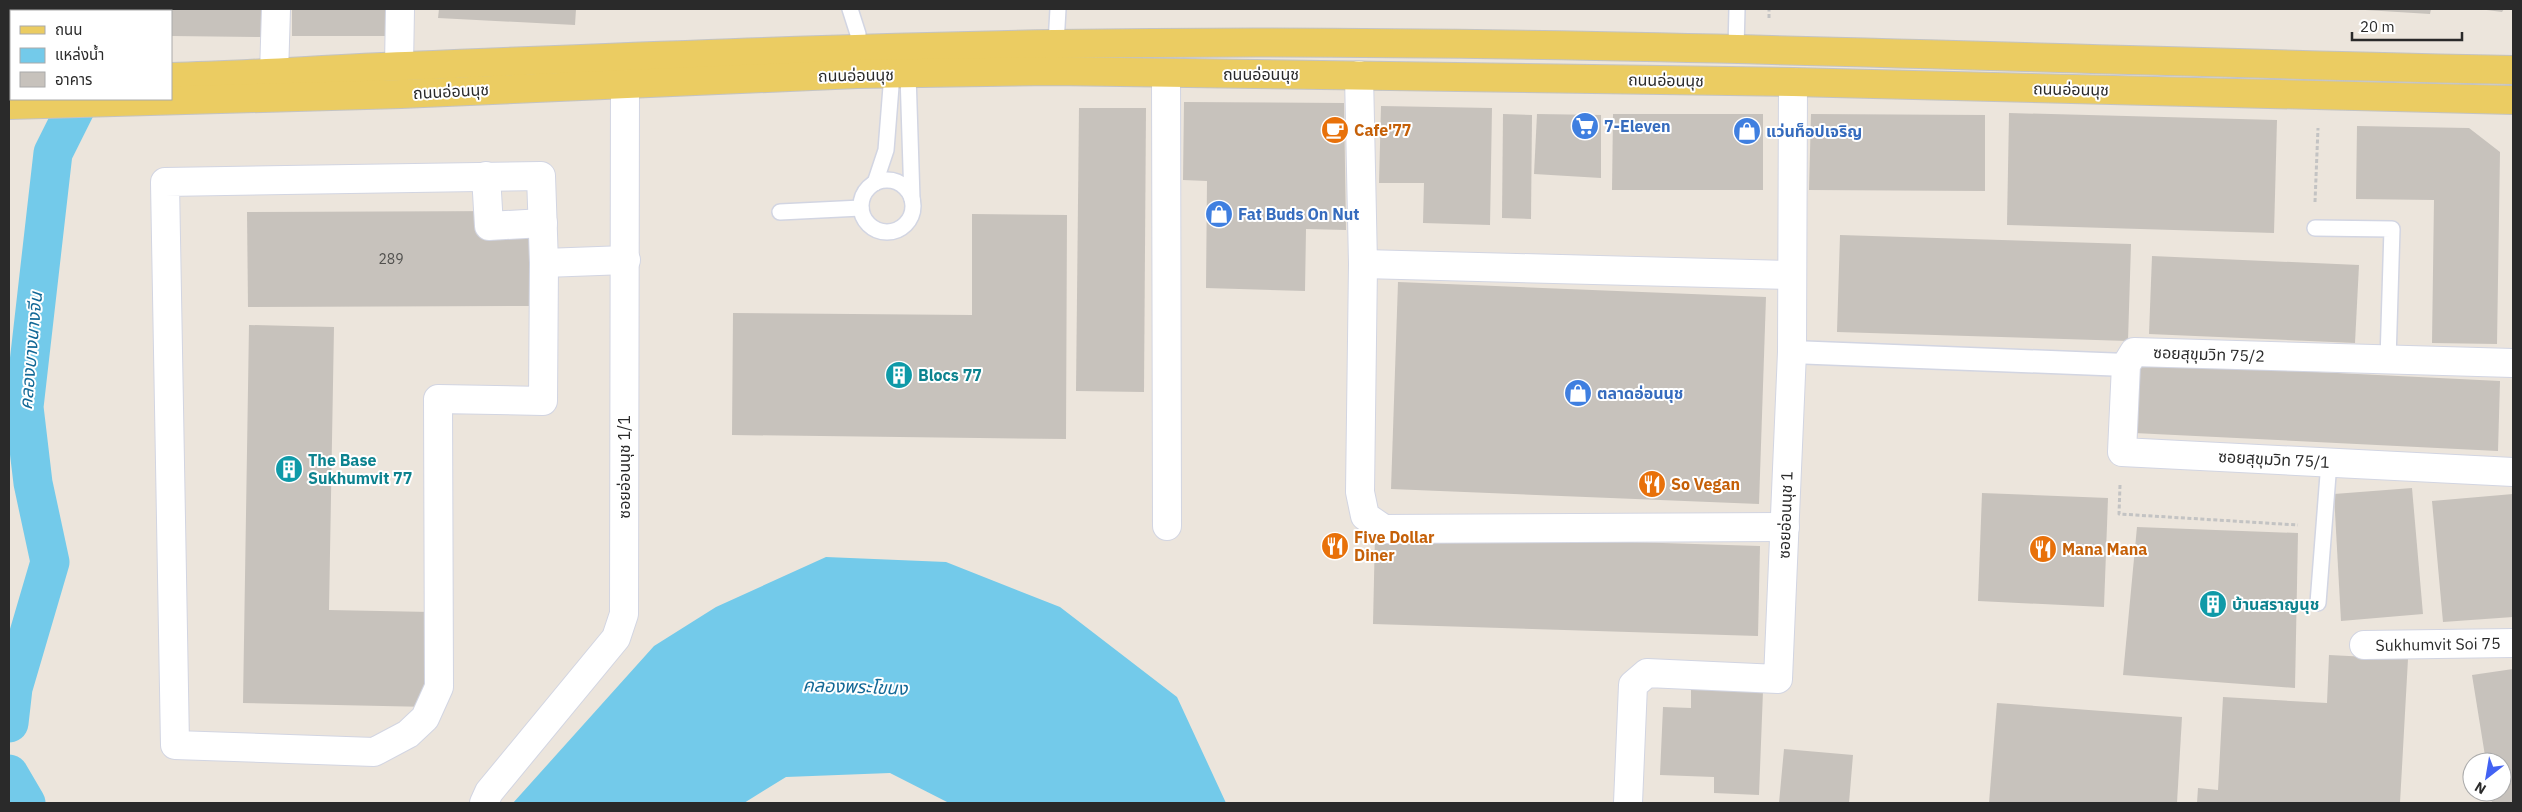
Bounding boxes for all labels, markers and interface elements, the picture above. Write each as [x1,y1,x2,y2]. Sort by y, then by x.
legend [10,10,172,100]
scale bar [2352,10,2462,42]
text: 20 m [2360,17,2395,36]
text: ถนน [55,20,82,39]
text: แหล่งน้ำ [55,44,104,64]
street label: ถนนอ่อนนุช [818,64,894,86]
street label: ถนนอ่อนนุช [1223,64,1299,84]
street label: ถนนอ่อนนุช [1628,69,1704,91]
text: อาคาร [55,70,92,89]
street label: ถนนอ่อนนุช [2033,78,2109,100]
street label: ถนนอ่อนนุช [413,79,489,103]
supermarket icon: 7-Eleven [1570,111,1600,141]
cafe icon: Cafe'77 [1320,115,1350,145]
place label: 7-Eleven [1604,116,1670,136]
shop icon: แว่นท็อปเจริญ [1732,116,1762,146]
place label: Cafe'77 [1354,120,1411,140]
place label: แว่นท็อปเจริญ [1766,121,1862,141]
shop icon: Fat Buds On Nut [1204,199,1234,229]
place label: Fat Buds On Nut [1238,204,1359,224]
house number: 289 [378,250,404,268]
water label: คลองบางนางจีน [14,290,47,411]
street label: ซอยสุขุมวิท 75/2 [2153,342,2265,366]
building icon: Blocs 77 [884,360,914,390]
place label: Blocs 77 [918,365,982,385]
shop icon: ตลาดอ่อนนุช [1563,378,1593,408]
place label: ตลาดอ่อนนุช [1597,383,1683,403]
street label: ซอยอ่อนนุช 1/1 [614,415,634,519]
street label: ซอยสุขุมวิท 75/1 [2218,446,2330,472]
place label: The Base Sukhumvit 77 [308,450,412,488]
building icon: The Base Sukhumvit 77 [274,454,304,484]
restaurant icon: So Vegan [1637,469,1667,499]
street label: ซอยอ่อนนุช 1 [1773,471,1797,559]
place label: So Vegan [1671,474,1740,494]
place label: Five Dollar Diner [1354,527,1435,565]
restaurant icon: Five Dollar Diner [1320,531,1350,561]
restaurant icon: Mana Mana [2028,534,2058,564]
place label: Mana Mana [2062,539,2147,559]
building icon: บ้านสราญนุช [2198,589,2228,619]
place label: บ้านสราญนุช [2232,594,2319,614]
street label: Sukhumvit Soi 75 [2375,633,2501,655]
water label: คลองพระโขนง [802,673,909,700]
north arrow [2462,752,2512,802]
text: N [2471,778,2489,798]

